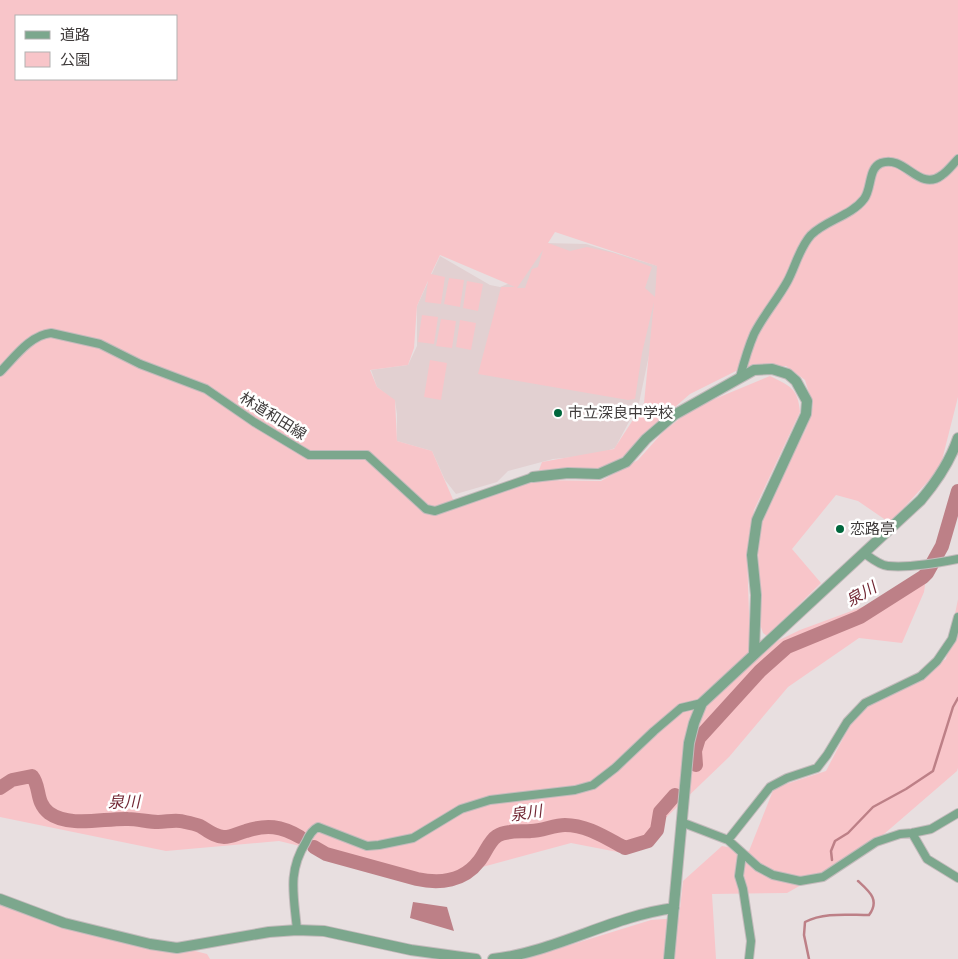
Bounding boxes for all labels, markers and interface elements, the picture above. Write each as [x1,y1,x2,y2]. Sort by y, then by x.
legend [15,15,178,80]
text: 道路 [60,26,90,44]
text: 公園 [60,51,90,69]
street label: 林道和田線 [236,388,310,444]
place label: 市立深良中学校 [568,404,673,422]
marker: 市立深良中学校 [552,407,564,419]
place label: 恋路亭 [850,520,895,538]
marker: 恋路亭 [834,523,846,535]
water label: 泉川 [842,577,881,610]
water label: 泉川 [108,792,142,812]
water label: 泉川 [509,801,545,825]

